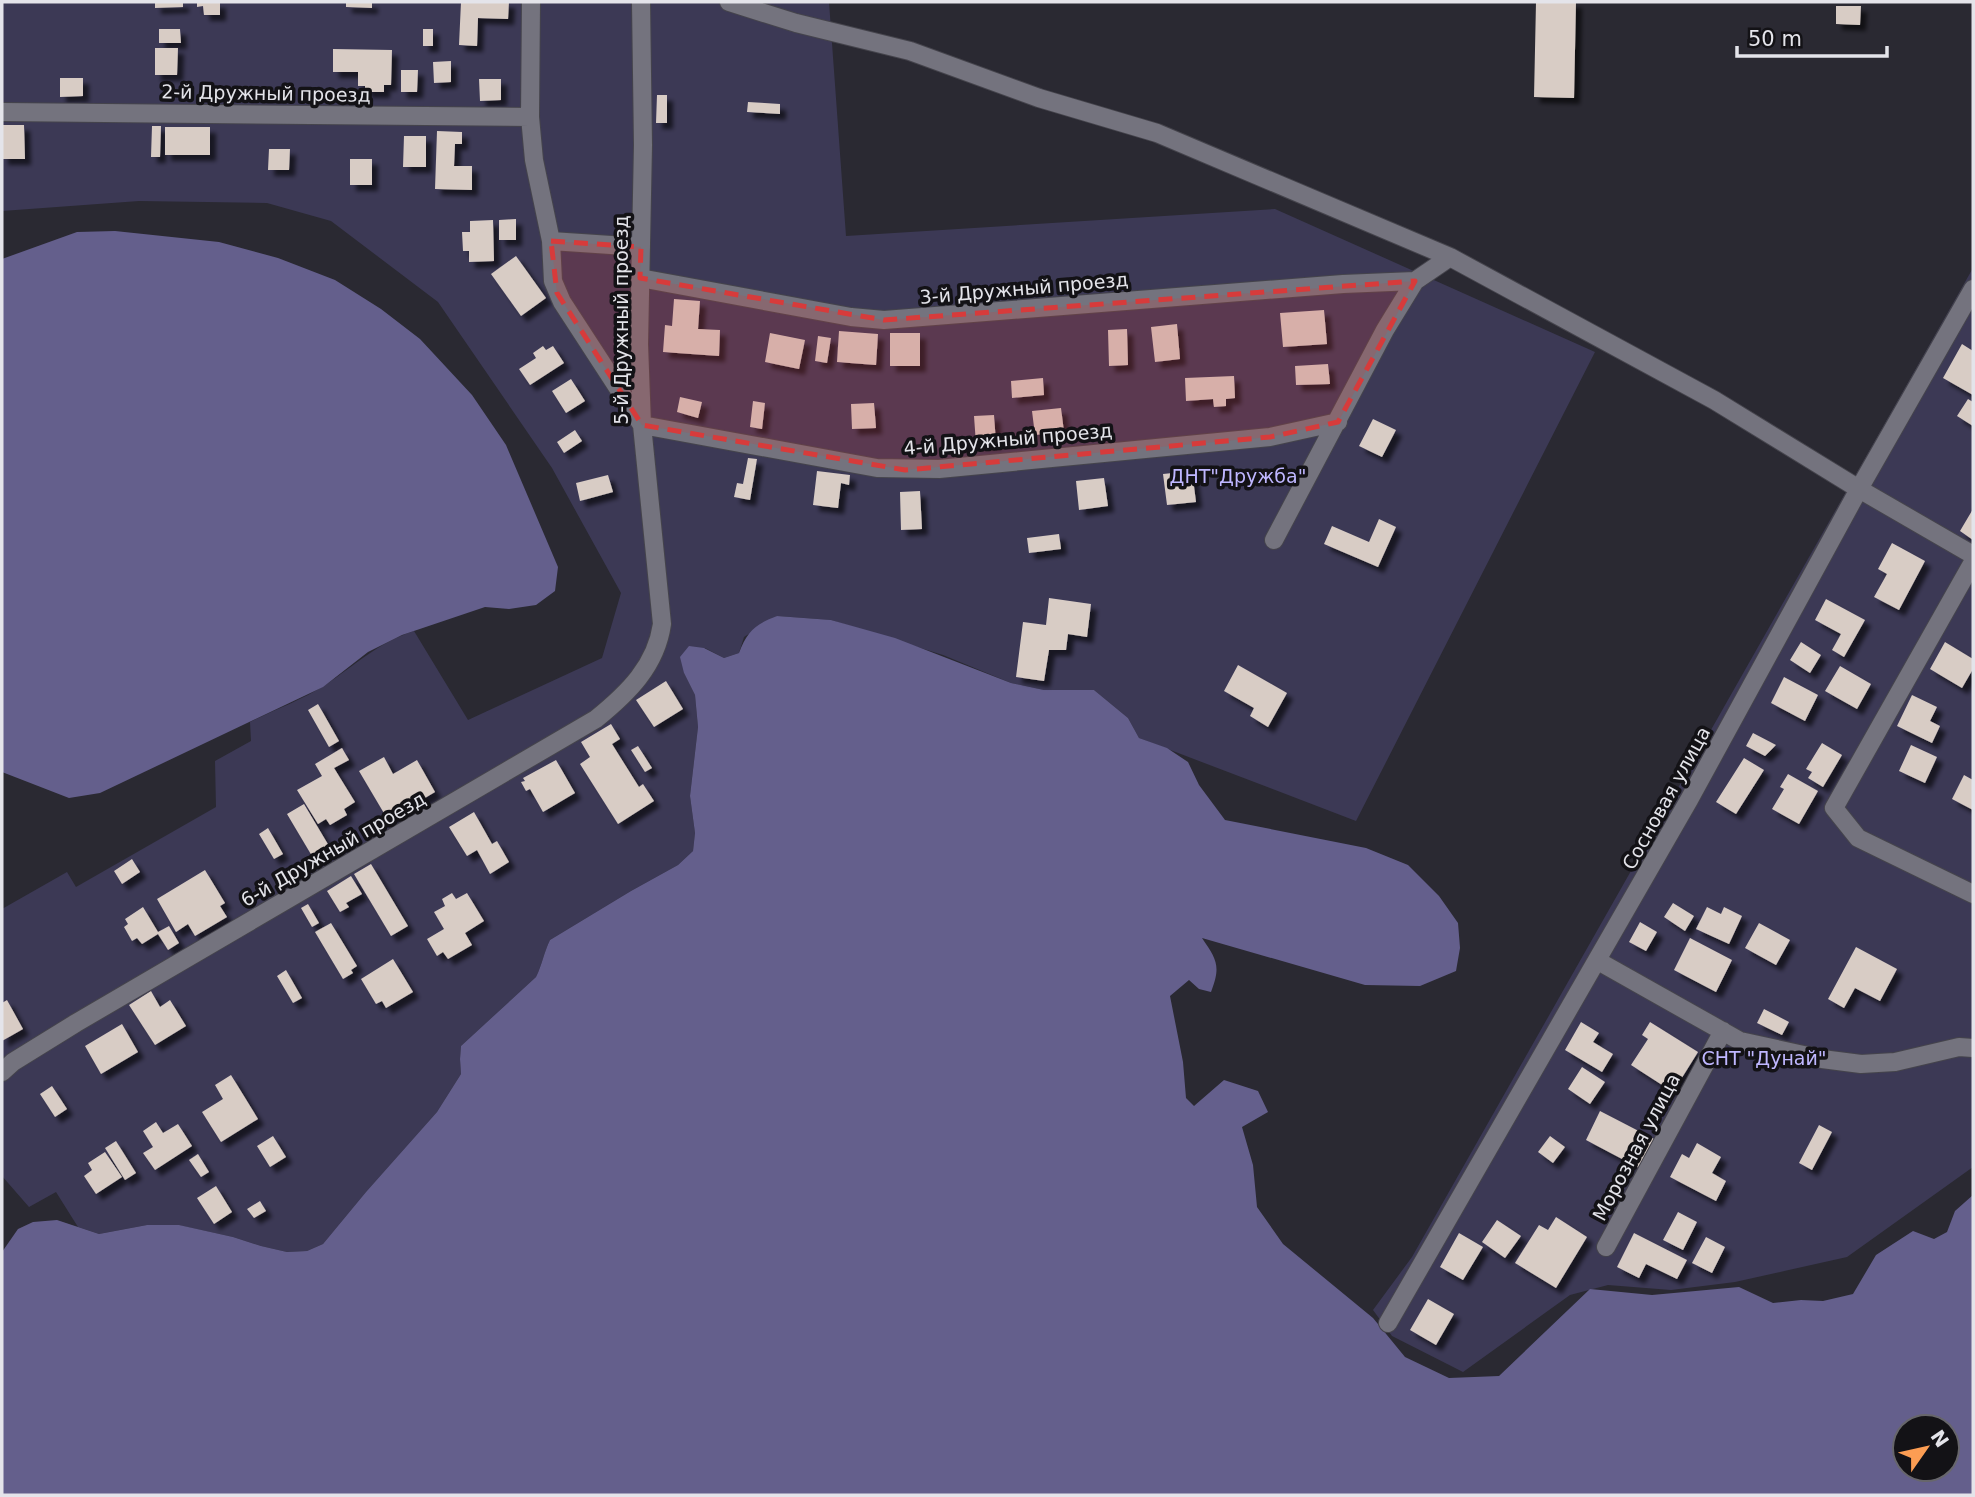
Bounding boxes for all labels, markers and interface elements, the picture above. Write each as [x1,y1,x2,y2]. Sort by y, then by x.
scale bar [1737,14,1888,58]
text: 50 m [1748,27,1802,51]
street label: 2-й Дружный проезд [161,80,371,106]
street label: 5-й Дружный проезд [610,215,632,425]
street label: 3-й Дружный проезд [919,268,1129,308]
street label: 4-й Дружный проезд [903,419,1113,459]
park label: ДНТ"Дружба" [1170,465,1306,487]
street label: Сосновая улица [1618,723,1714,873]
street label: 6-й Дружный проезд [237,787,429,911]
park label: СНТ "Дунай" [1701,1047,1827,1069]
street label: Морозная улица [1588,1070,1684,1224]
north arrow [1891,1413,1961,1483]
text: N [1927,1426,1954,1451]

